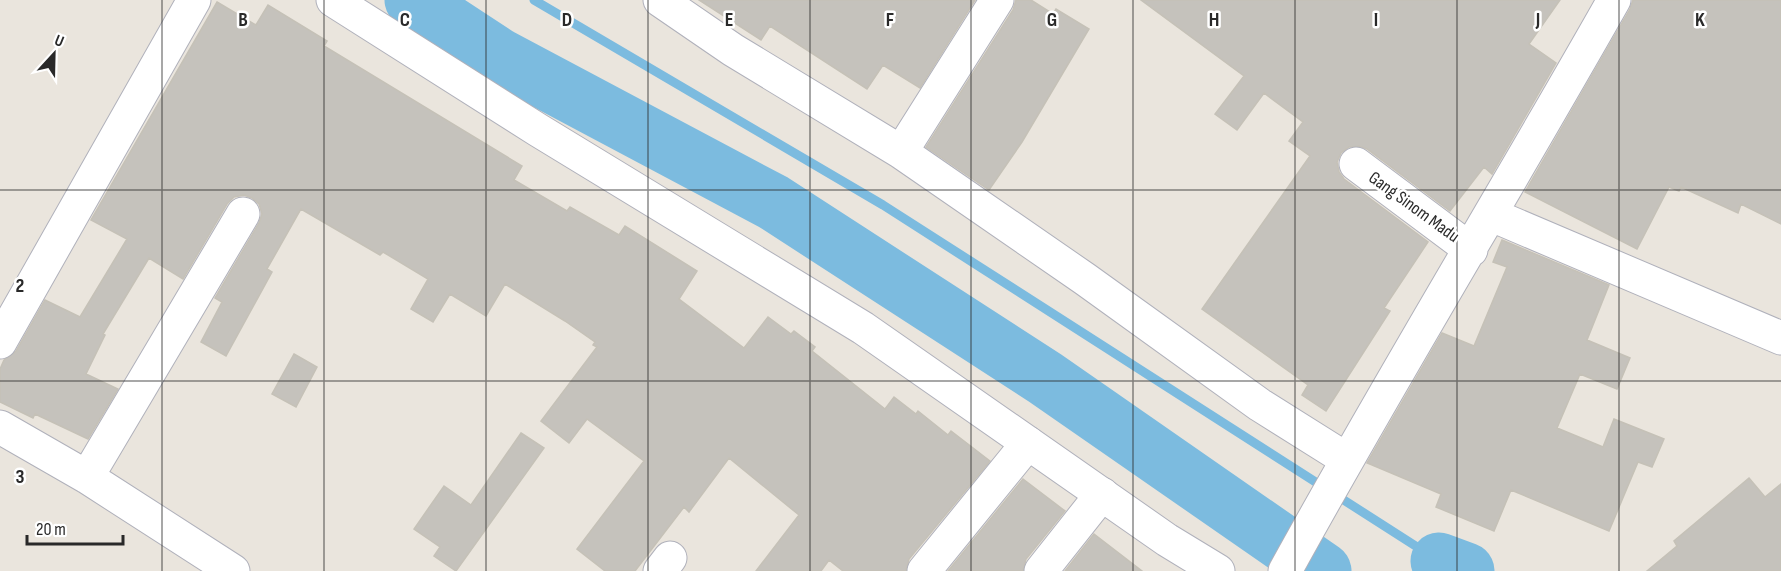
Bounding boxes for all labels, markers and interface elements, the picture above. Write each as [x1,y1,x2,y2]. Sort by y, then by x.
text: B [238,8,248,32]
text: C [400,8,410,32]
text: D [562,8,572,32]
text: E [725,8,733,32]
text: F [886,8,894,32]
text: G [1047,8,1057,32]
text: H [1209,8,1219,32]
text: I [1374,8,1378,32]
text: J [1535,8,1540,32]
text: K [1695,8,1705,32]
north arrow [24,24,84,84]
text: U [52,31,66,52]
street label: Gang Sinom Madu [1365,167,1463,247]
text: 2 [16,274,24,298]
text: 3 [16,465,25,489]
scale bar [27,508,123,546]
text: 20 m [36,519,66,540]

